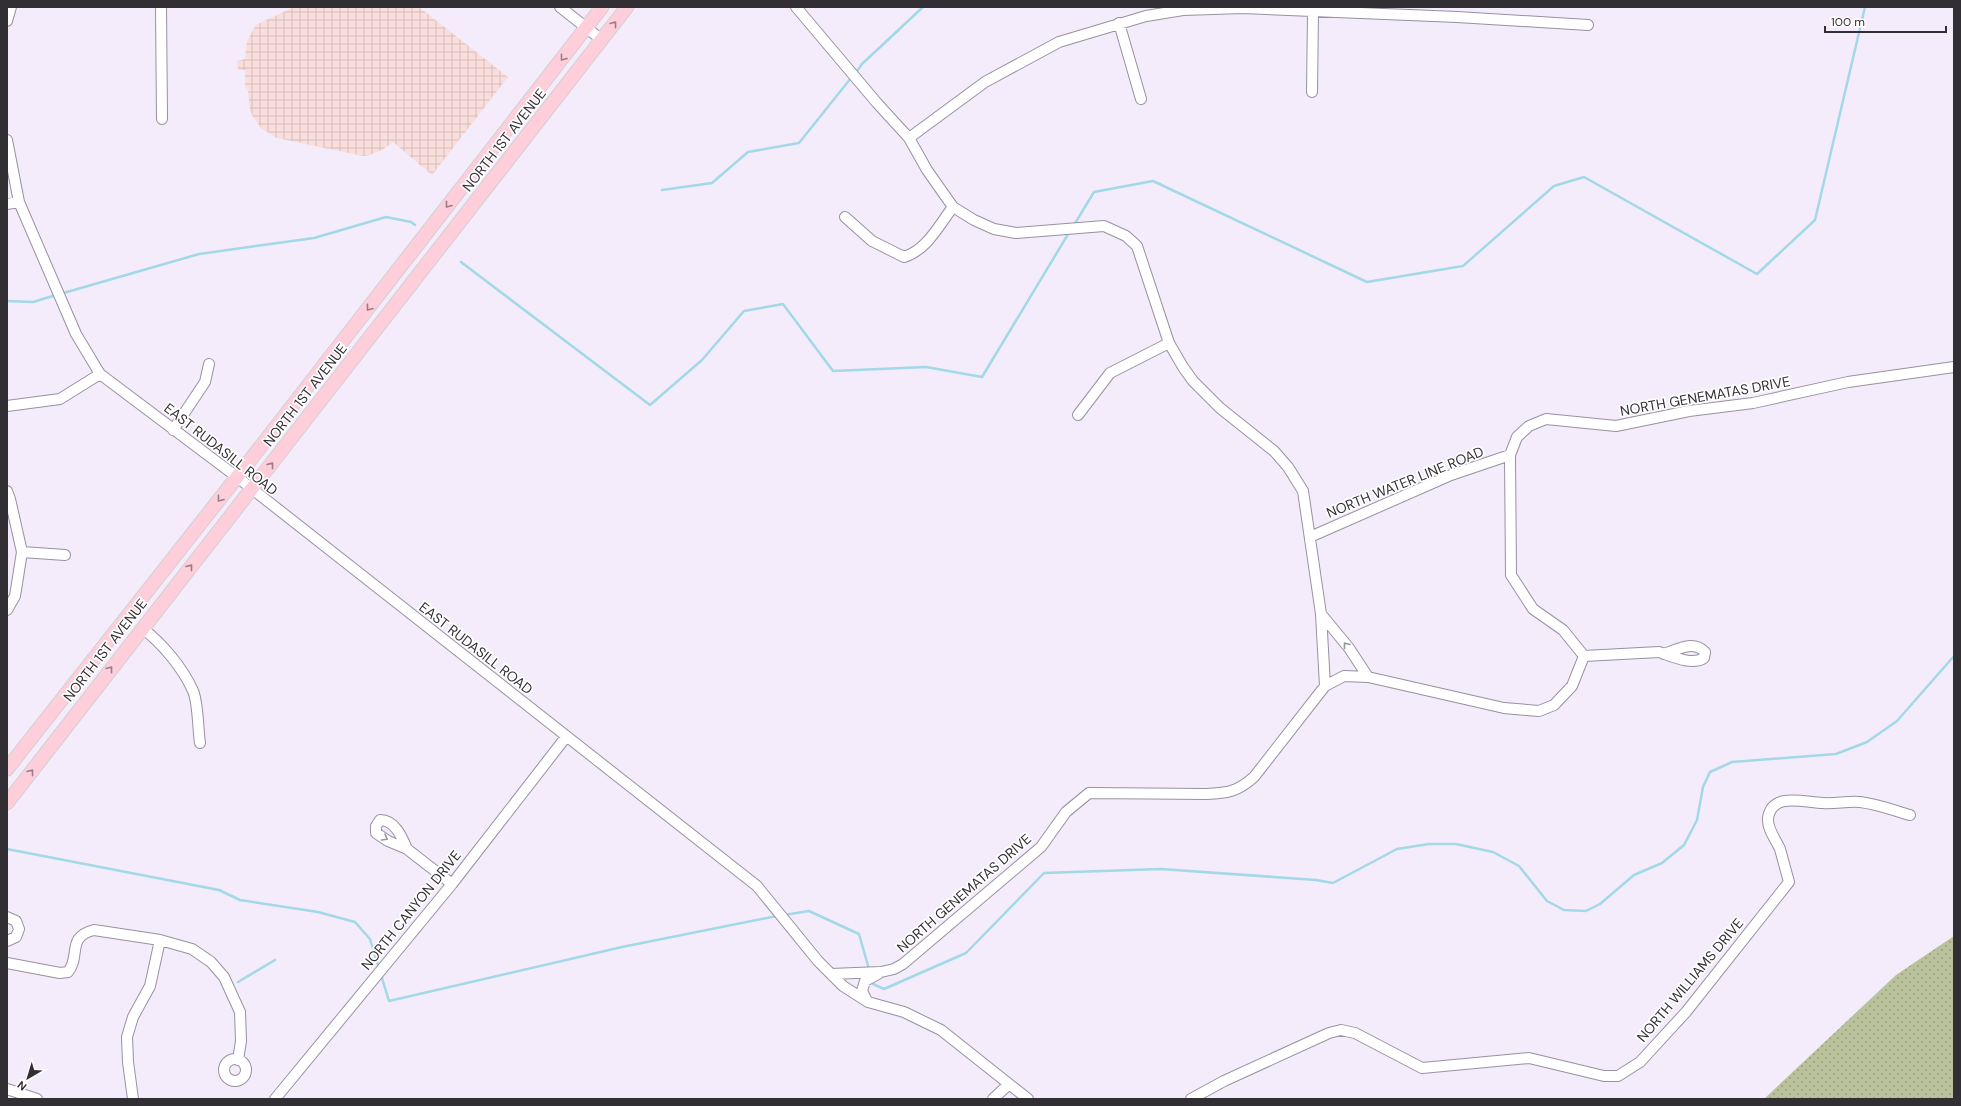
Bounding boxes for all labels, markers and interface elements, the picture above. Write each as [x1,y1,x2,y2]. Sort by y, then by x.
scale bar [1825,8,1946,34]
text: 100 m [1831,14,1865,30]
one-way arrow [610,21,617,28]
one-way arrow [560,54,567,61]
street label: NORTH 1ST AVENUE [458,85,550,195]
one-way arrow [446,201,453,208]
one-way arrow [366,303,373,310]
street label: NORTH 1ST AVENUE [259,340,351,450]
street label: NORTH GENEMATAS DRIVE [1619,372,1792,420]
street label: EAST RUDASILL ROAD [160,399,282,499]
street label: NORTH WATER LINE ROAD [1324,442,1486,522]
one-way arrow [266,462,273,469]
one-way arrow [218,494,225,501]
one-way arrow [186,564,193,571]
street label: NORTH 1ST AVENUE [59,595,151,705]
street label: EAST RUDASILL ROAD [415,598,537,698]
one-way arrow [1343,642,1350,649]
one-way arrow [105,667,112,674]
one-way arrow [26,770,33,777]
street label: NORTH GENEMATAS DRIVE [893,830,1035,956]
one-way arrow [381,834,388,841]
street label: NORTH CANYON DRIVE [357,846,465,974]
street label: NORTH WILLIAMS DRIVE [1633,914,1747,1046]
north arrow [8,1058,48,1098]
text: N [14,1078,29,1094]

